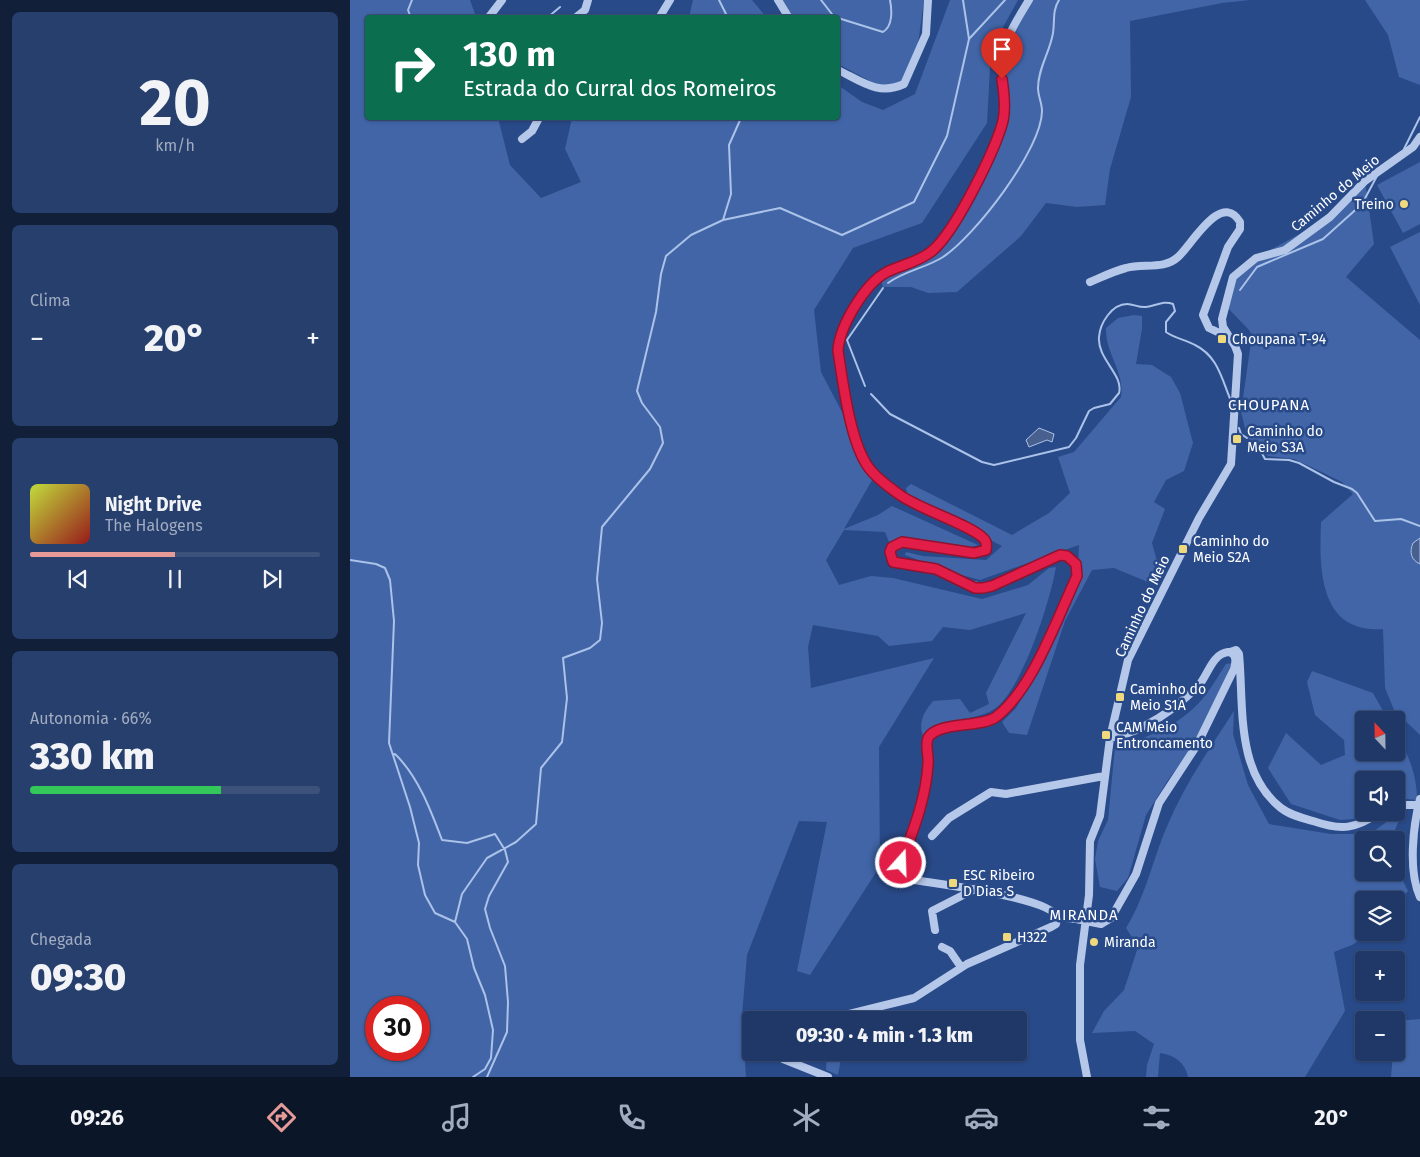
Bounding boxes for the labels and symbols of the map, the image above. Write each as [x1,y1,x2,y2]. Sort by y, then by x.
pin [981,28,1023,79]
street label: Caminho do Meio [1288,151,1383,235]
place label: Treino [1354,196,1394,213]
marker: Treino [1398,198,1410,210]
place label: Choupana T-94 [1232,331,1327,348]
marker: Choupana T-94 [1216,333,1228,345]
district label: CHOUPANA [1228,396,1310,414]
place label: Caminho do Meio S3A [1247,423,1323,456]
marker: Caminho do Meio S3A [1231,433,1243,445]
place label: Caminho do Meio S2A [1193,533,1269,566]
marker: Caminho do Meio S2A [1177,543,1189,555]
street label: Caminho do Meio [1111,553,1173,660]
place label: Caminho do Meio S1A [1130,681,1206,714]
marker: Caminho do Meio S1A [1114,691,1126,703]
north arrow [1355,711,1405,761]
place label: CAM Meio Entroncamento [1116,719,1213,752]
marker: CAM Meio Entroncamento [1100,729,1112,741]
position arrow [874,836,926,888]
place label: ESC Ribeiro D Dias S [963,867,1035,900]
marker: ESC Ribeiro D Dias S [947,877,959,889]
district label: MIRANDA [1049,906,1119,924]
place label: H322 [1017,929,1047,946]
marker: H322 [1001,931,1013,943]
place label: Miranda [1104,934,1156,951]
marker: Miranda [1088,936,1100,948]
speed limit sign: 30 [365,996,430,1061]

